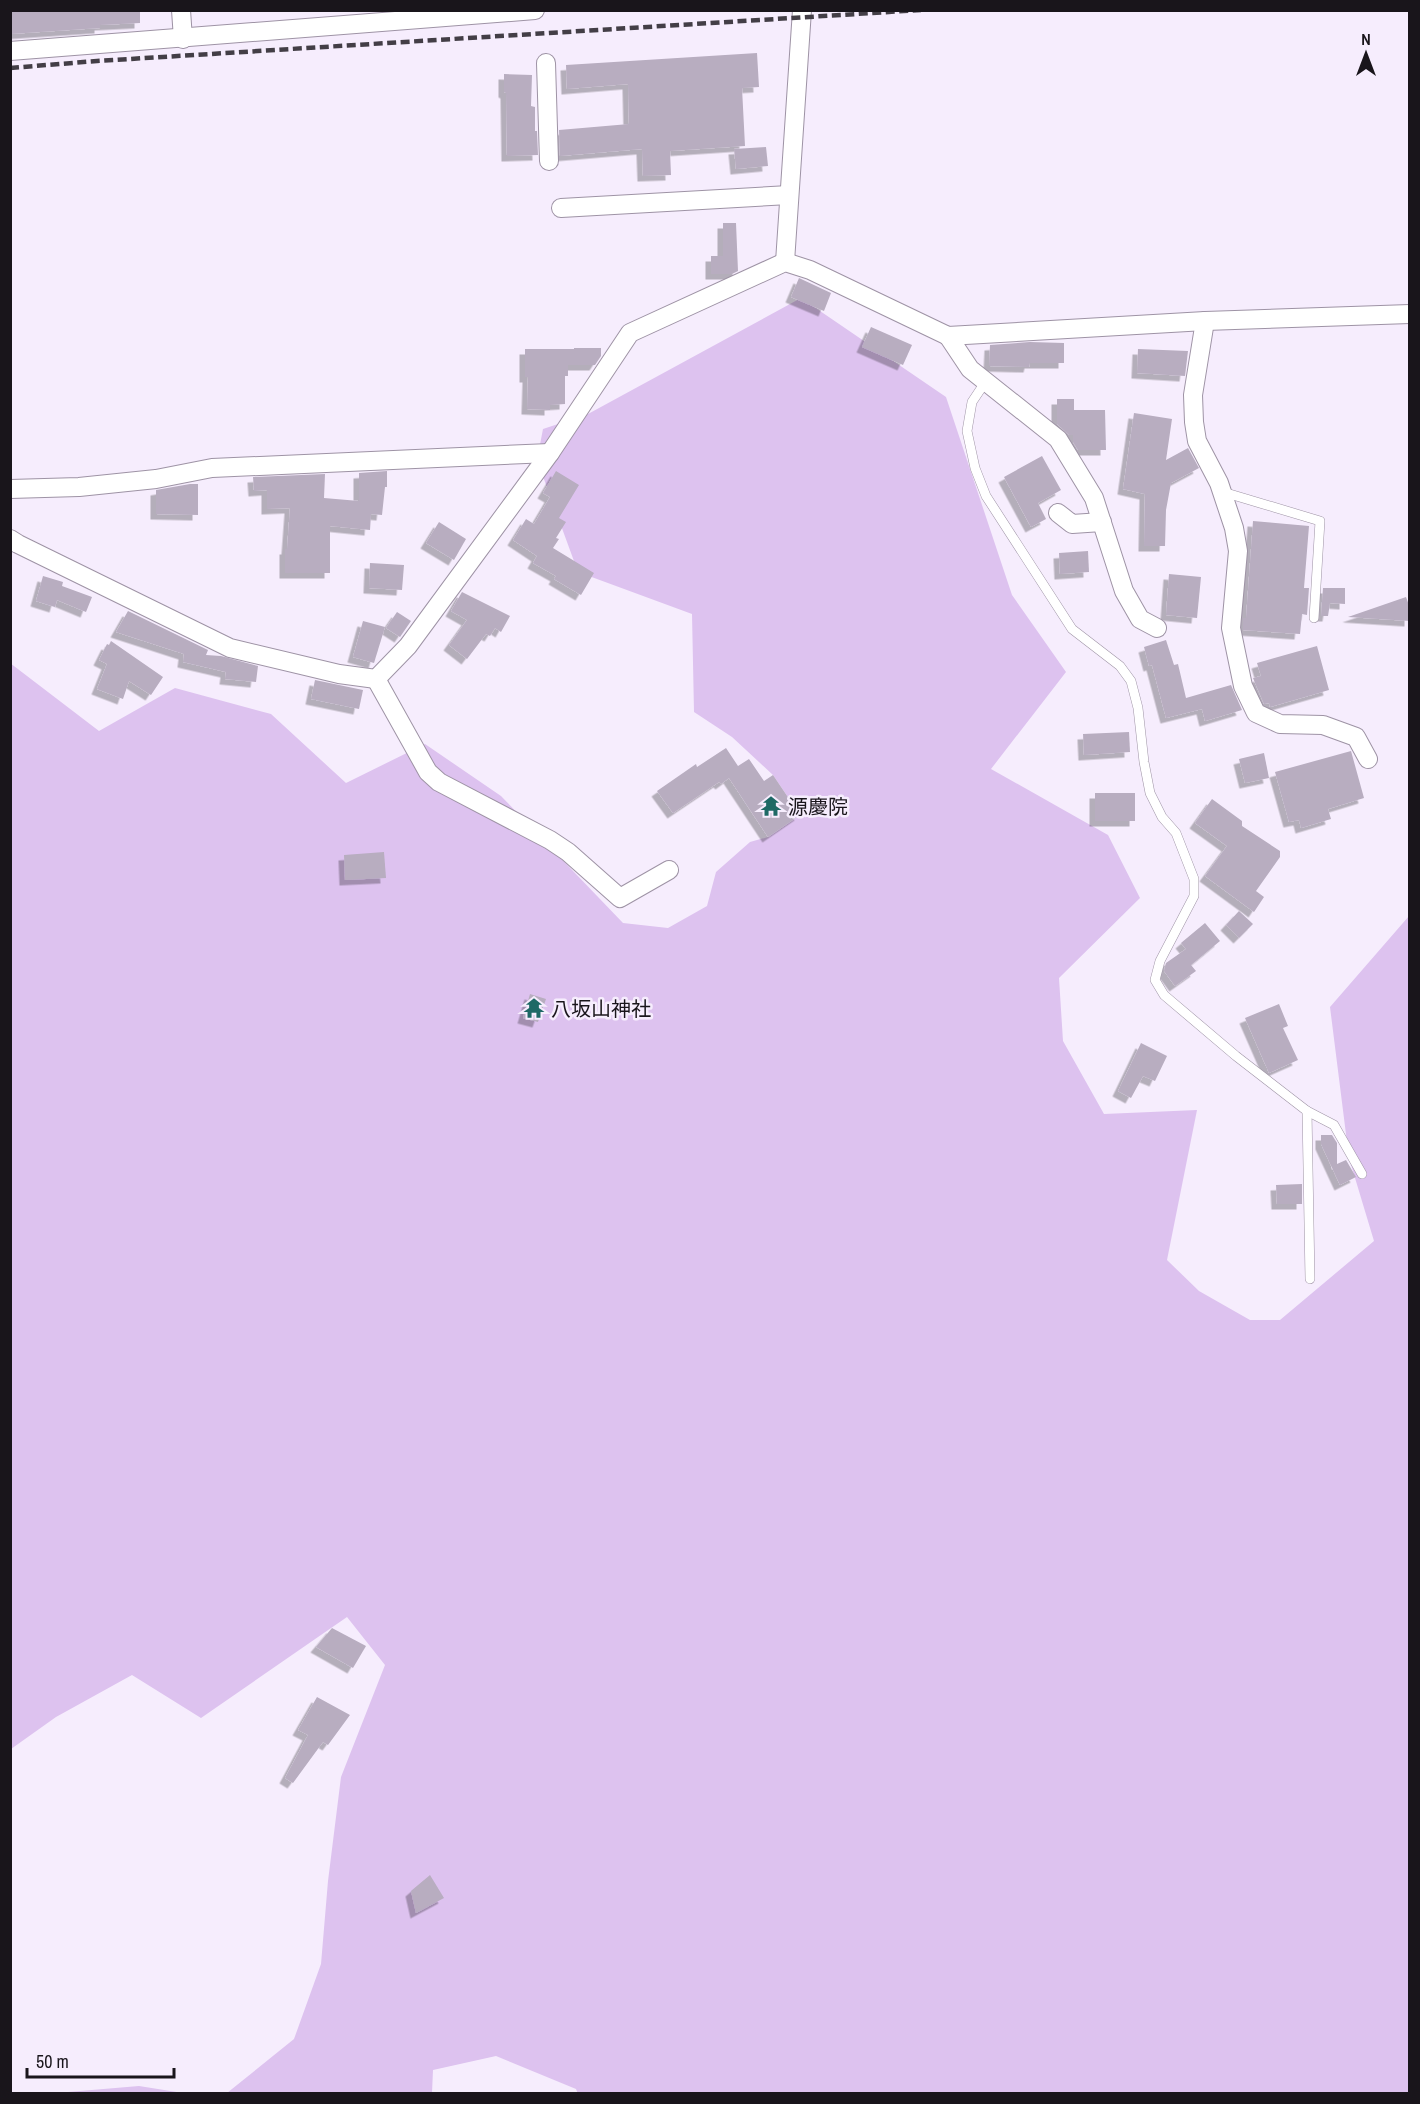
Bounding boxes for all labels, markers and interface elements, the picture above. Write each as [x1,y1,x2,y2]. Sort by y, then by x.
north arrow [1336,24,1396,84]
text: N [1361,28,1371,50]
place label: 源慶院 [788,793,848,820]
temple icon: 源慶院 [759,794,783,818]
place label: 八坂山神社 [551,995,651,1022]
temple icon: 八坂山神社 [522,996,546,1020]
scale bar [27,2041,174,2079]
text: 50 m [36,2049,69,2074]

